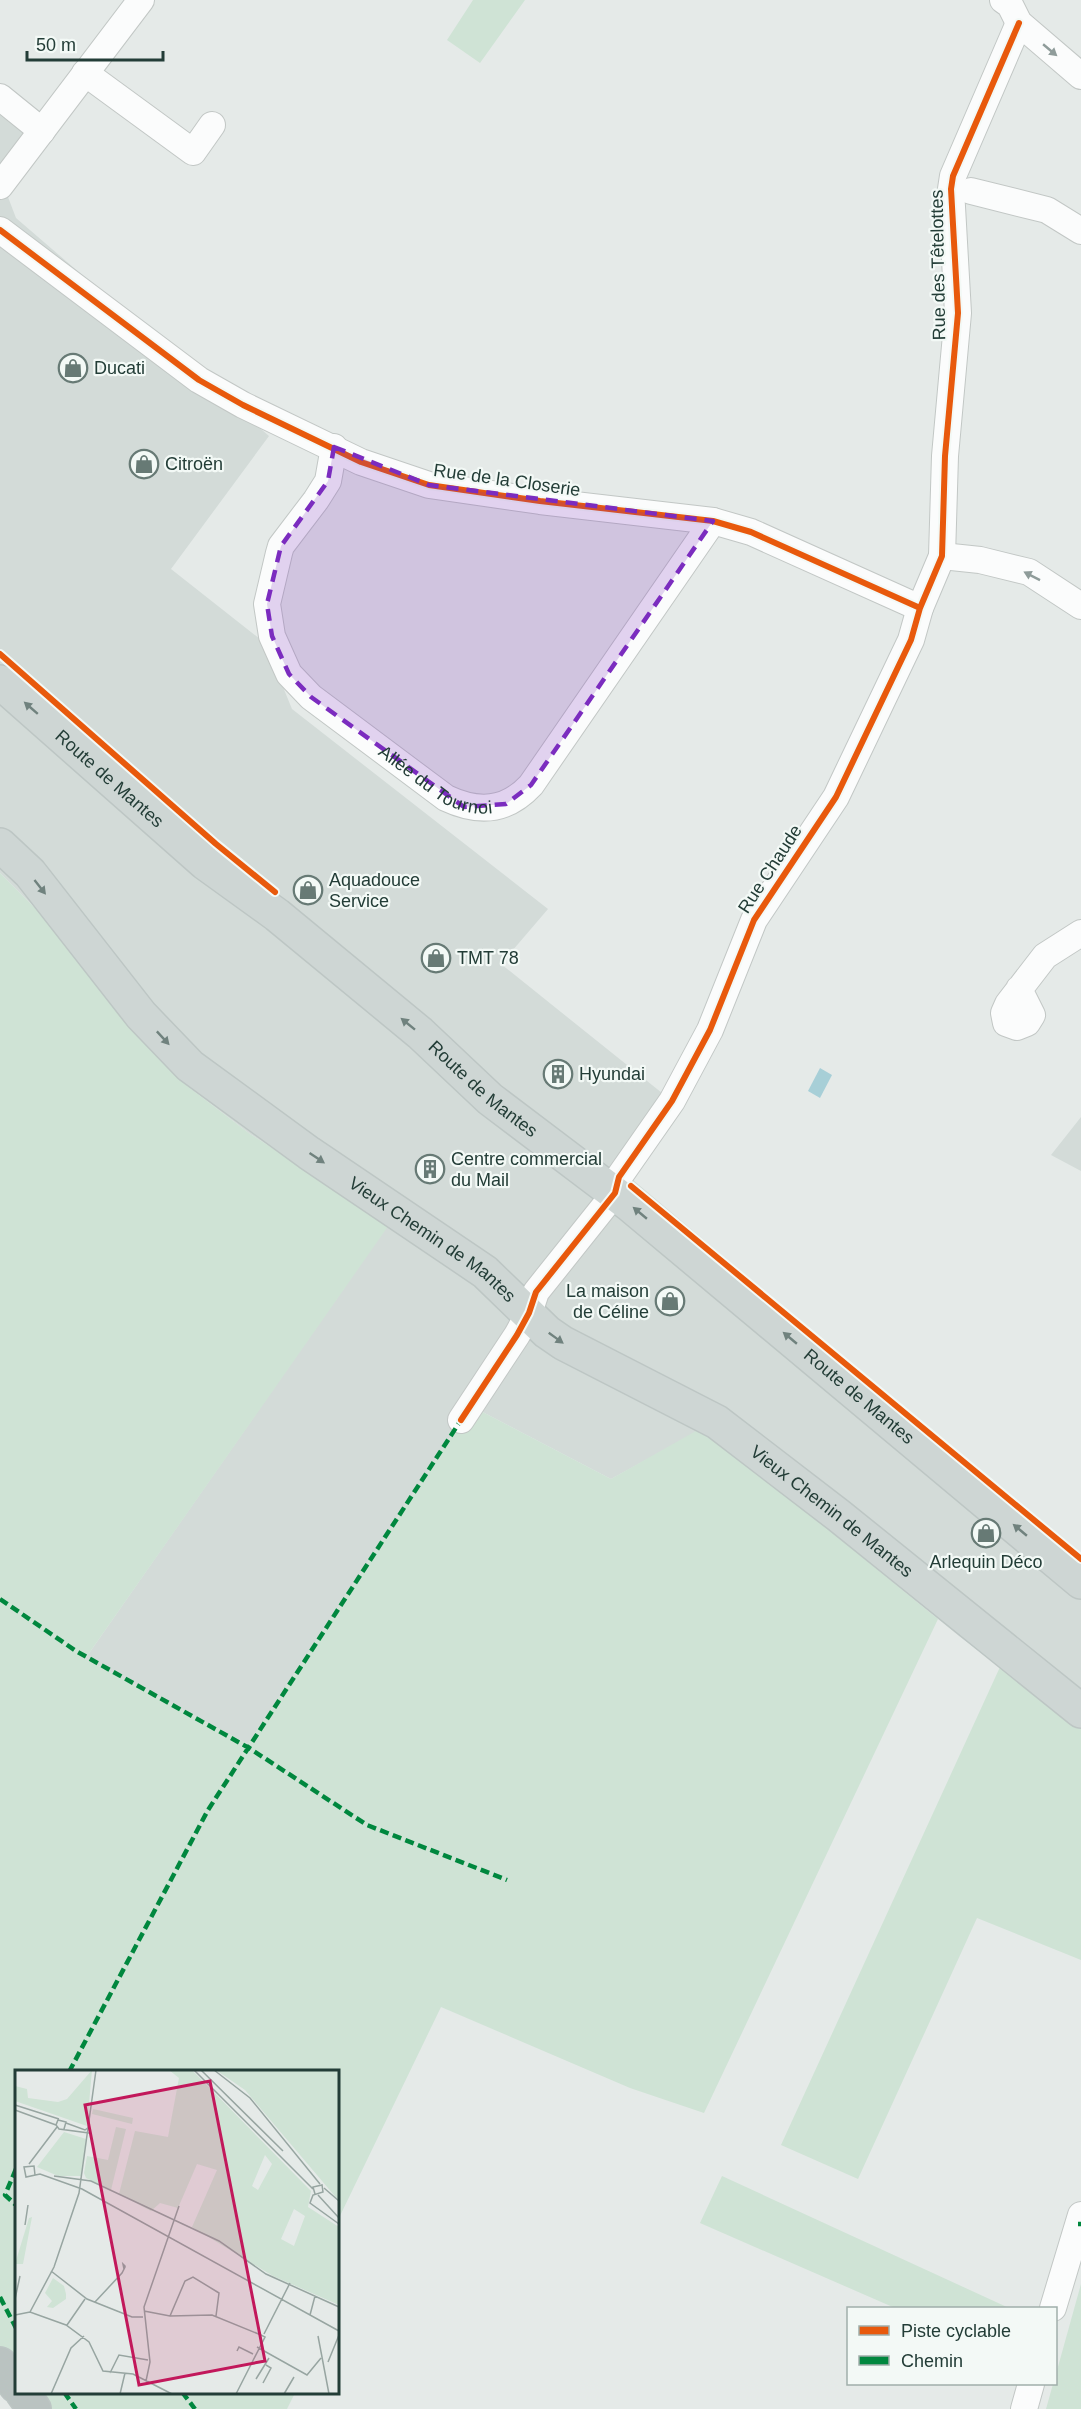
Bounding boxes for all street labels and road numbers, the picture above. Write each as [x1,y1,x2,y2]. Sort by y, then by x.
street label: Rue des Têtelottes [927,189,949,341]
street label: Rue de la Closerie [432,460,582,500]
street label: Route de Mantes [51,726,167,832]
street label: Allée du Tournoi [375,741,493,818]
street label: Rue Chaude [734,821,806,917]
street label: Route de Mantes [425,1037,541,1141]
street label: Vieux Chemin de Mantes [345,1173,520,1306]
street label: Route de Mantes [800,1345,918,1448]
street label: Vieux Chemin de Mantes [747,1441,917,1581]

